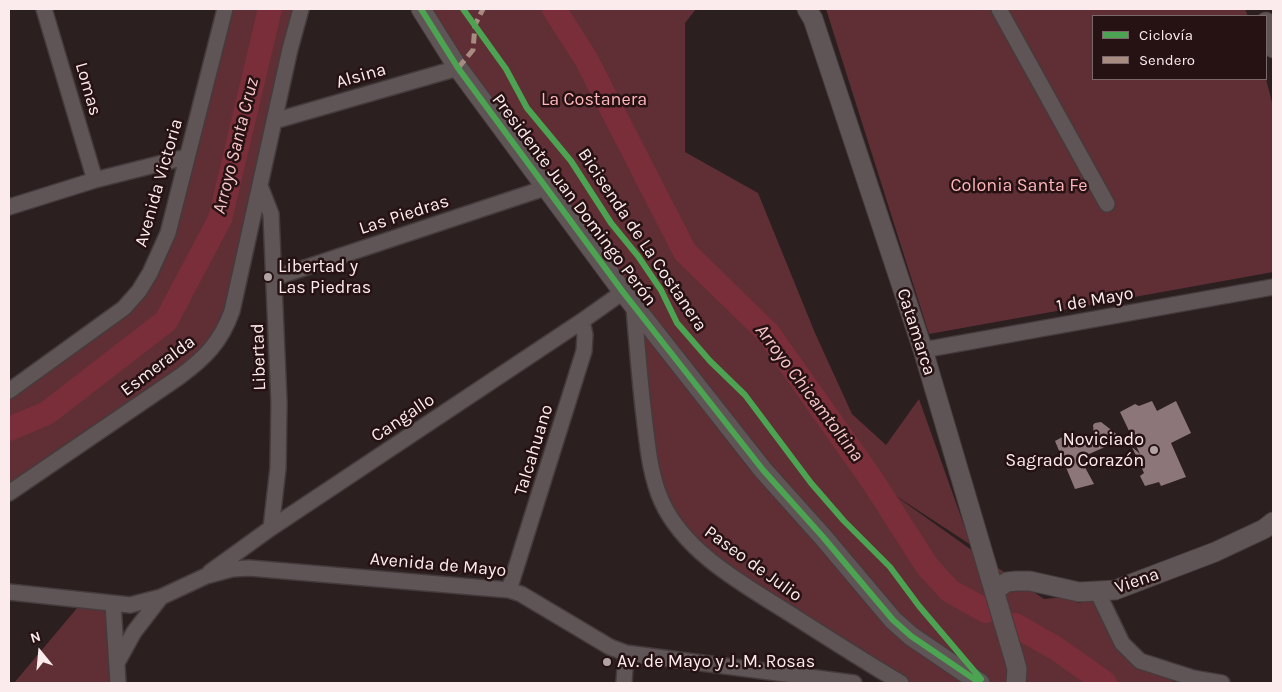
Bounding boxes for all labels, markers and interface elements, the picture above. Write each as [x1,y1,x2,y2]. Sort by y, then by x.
legend [1092,15,1267,80]
text: Ciclovía [1139,26,1193,44]
text: Sendero [1139,51,1195,69]
street label: Alsina [334,59,388,93]
street label: Lomas [70,60,106,118]
water label: Arroyo Santa Cruz [208,76,264,216]
park label: La Costanera [541,89,647,111]
street label: Presidente Juan Domingo Perón [487,90,661,310]
street label: Avenida Victoria [130,116,188,250]
street label: Bicisenda de La Costanera [573,144,711,336]
park label: Colonia Santa Fe [951,175,1087,197]
street label: Las Piedras [356,190,452,240]
place label: Libertad y Las Piedras [278,256,371,298]
marker: Libertad y Las Piedras [262,271,274,283]
street label: 1 de Mayo [1055,283,1135,317]
street label: Catamarca [892,286,940,378]
water label: Arroyo Chicamtoltina [750,320,868,466]
street label: Libertad [247,323,271,391]
street label: Esmeralda [116,331,200,401]
street label: Cangallo [367,389,439,447]
street label: Talcahuano [510,402,558,498]
place label: Noviciado Sagrado Corazón [1005,429,1144,472]
marker: Noviciado Sagrado Corazón [1148,444,1160,456]
street label: Paseo de Julio [700,521,806,607]
street label: Avenida de Mayo [369,548,507,582]
street label: Viena [1112,563,1162,599]
north arrow [15,627,65,677]
text: N [28,628,43,647]
place label: Av. de Mayo y J. M. Rosas [617,651,815,673]
marker: Av. de Mayo y J. M. Rosas [601,656,613,668]

